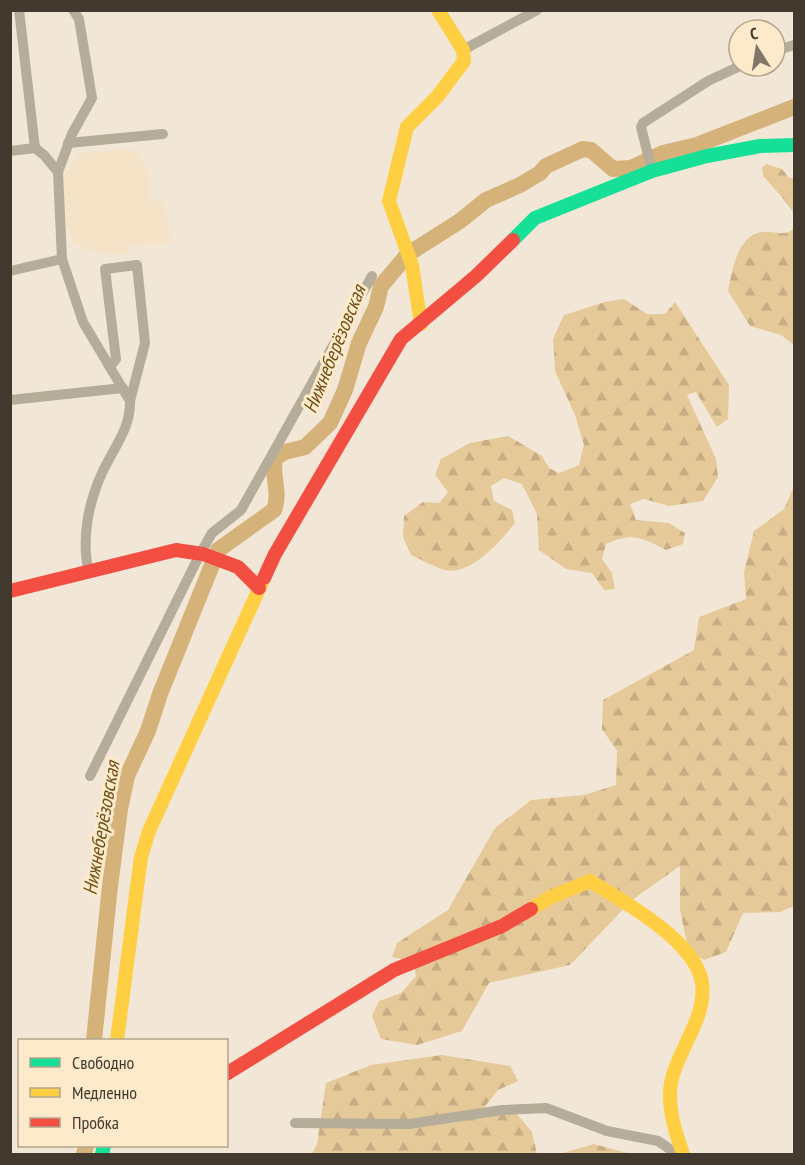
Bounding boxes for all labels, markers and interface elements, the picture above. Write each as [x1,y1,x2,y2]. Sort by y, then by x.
north arrow [727,18,787,78]
text: С [748,23,760,44]
water label: Нижнеберёзовская [297,279,372,417]
water label: Нижнеберёзовская [76,757,126,897]
legend [18,1039,228,1147]
text: Свободно [72,1051,135,1074]
text: Медленно [72,1081,137,1104]
text: Пробка [72,1111,119,1134]

